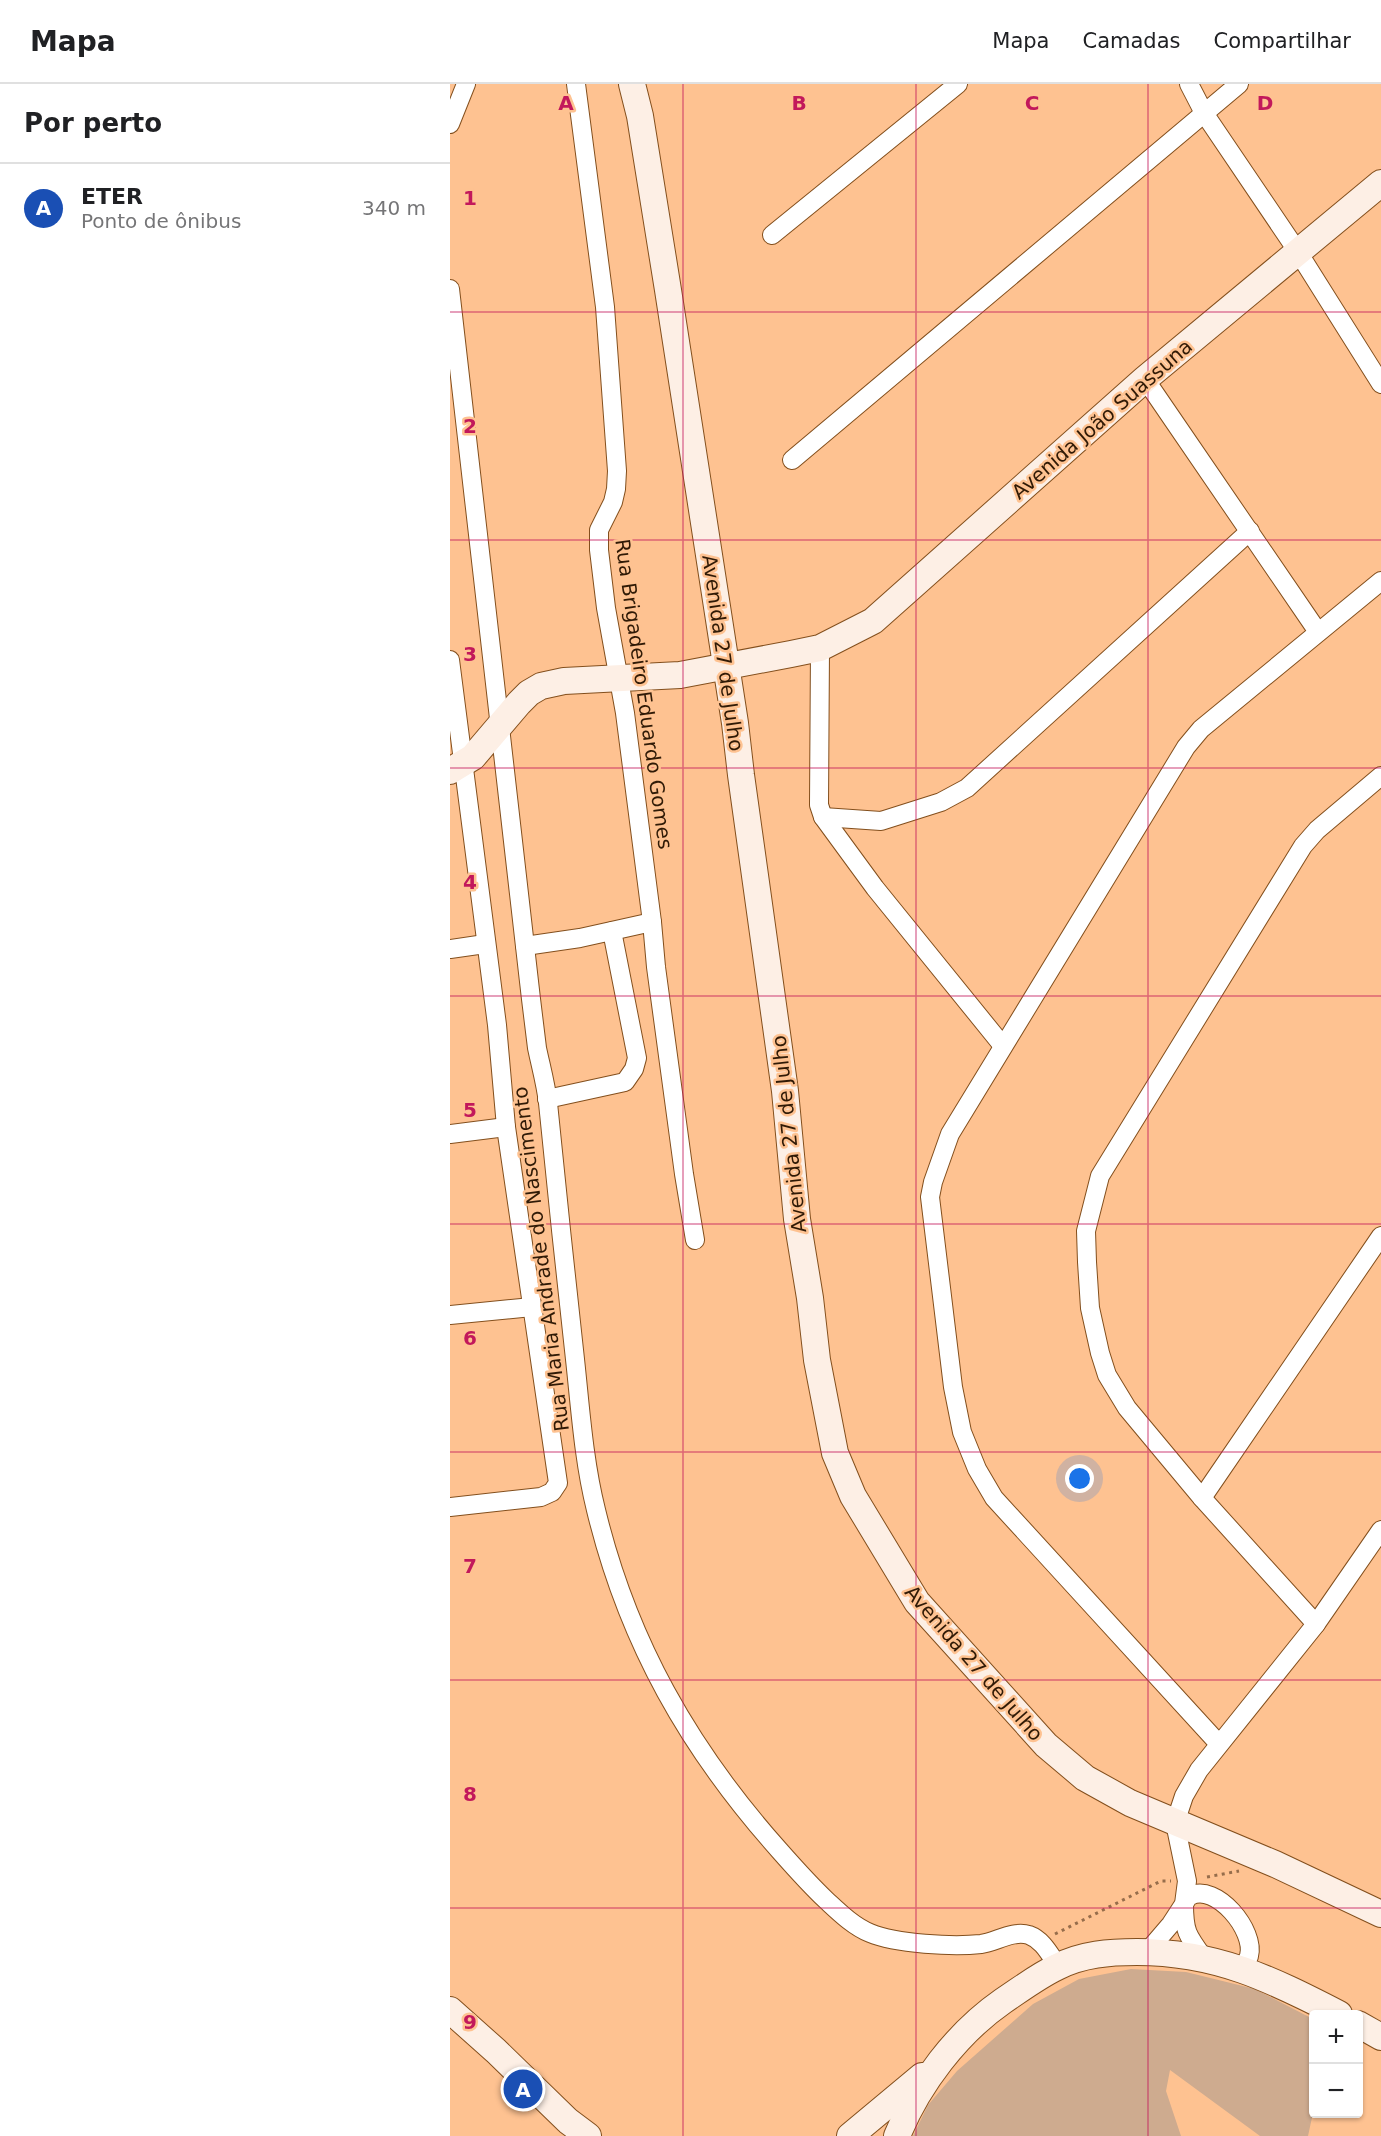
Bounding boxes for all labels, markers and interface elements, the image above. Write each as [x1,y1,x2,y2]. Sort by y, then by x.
text: Mapa [30,25,116,58]
text: Mapa [992,29,1049,53]
text: Camadas [1082,29,1180,53]
text: Compartilhar [1213,29,1351,53]
text: A [558,91,574,115]
text: B [791,91,807,115]
text: C [1025,91,1039,115]
text: D [1257,91,1273,115]
text: Por perto [24,108,162,138]
text: ETER [81,184,143,209]
text: 1 [463,186,477,210]
text: A [36,196,51,220]
text: 340 m [362,196,426,220]
text: Ponto de ônibus [81,209,241,233]
street label: Avenida João Suassuna [1007,334,1197,504]
text: 2 [463,414,477,438]
street label: Rua Brigadeiro Eduardo Gomes [610,537,678,851]
street label: Avenida 27 de Julho [697,553,749,753]
text: 3 [463,642,477,666]
text: 4 [463,870,477,894]
street label: Avenida 27 de Julho [767,1034,811,1234]
street label: Rua Maria Andrade do Nascimento [508,1085,574,1433]
text: 5 [463,1098,477,1122]
text: 6 [463,1326,477,1350]
your location [1065,1464,1094,1493]
text: 7 [463,1554,477,1578]
street label: Avenida 27 de Julho [900,1580,1048,1746]
text: 8 [463,1782,477,1806]
text: 9 [463,2010,477,2034]
map controls [1309,2010,1363,2118]
button: + [1309,2010,1363,2064]
button: − [1309,2064,1363,2118]
pin: A [504,2066,542,2112]

